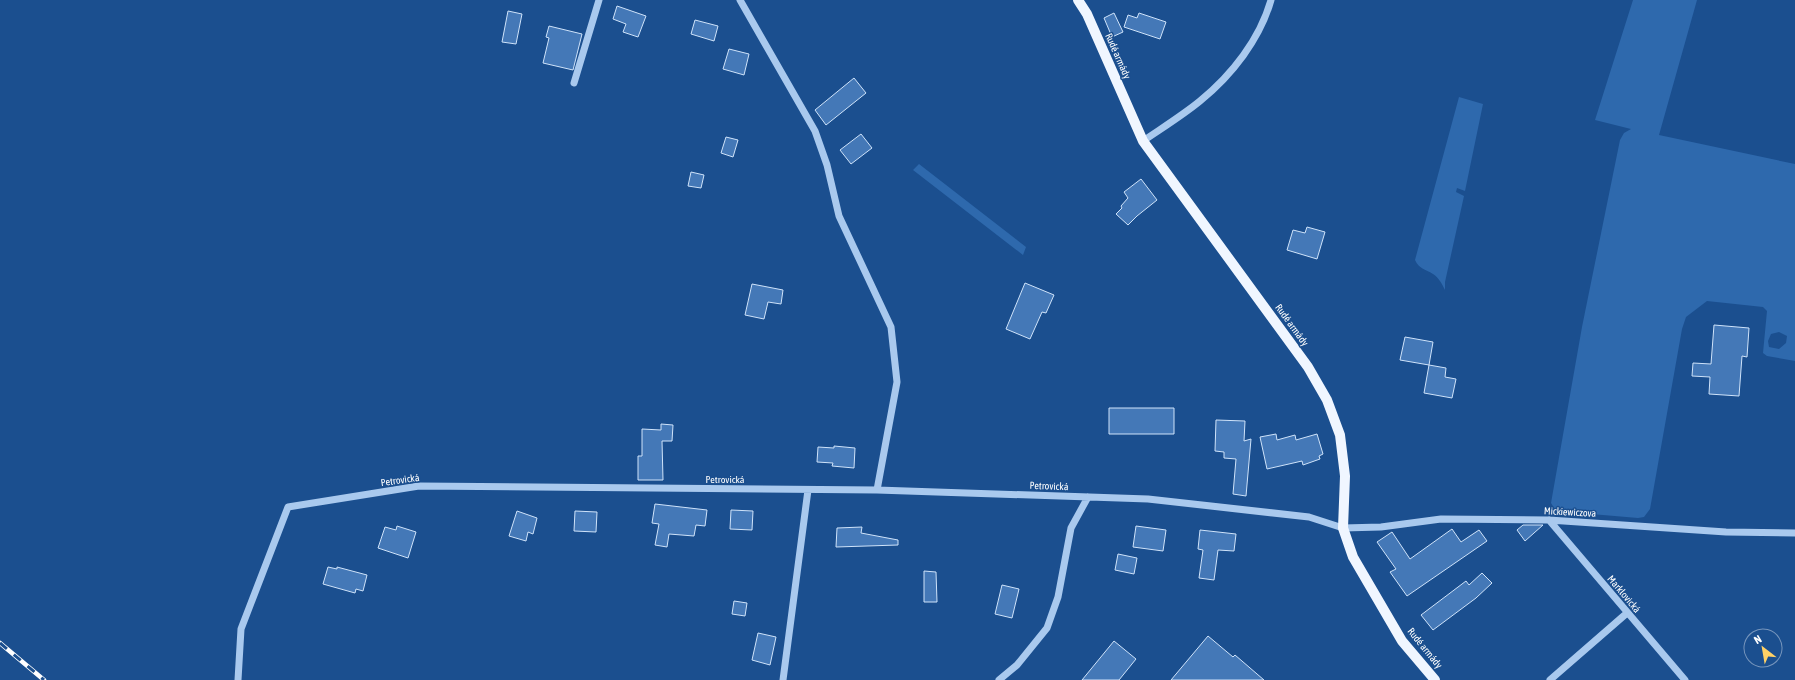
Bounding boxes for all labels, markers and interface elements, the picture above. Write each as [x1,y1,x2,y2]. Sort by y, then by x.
street label: Rudé armády [1103,31,1133,81]
street label: Rudé armády [1273,302,1311,348]
street label: Petrovická [380,472,420,488]
street label: Petrovická [706,474,745,485]
street label: Petrovická [1029,480,1069,492]
street label: Mickiewiczova [1544,505,1597,519]
street label: Marklovická [1605,573,1643,615]
street label: Rudé armády [1405,626,1445,670]
north arrow [1743,628,1783,668]
text: N [1752,633,1764,646]

